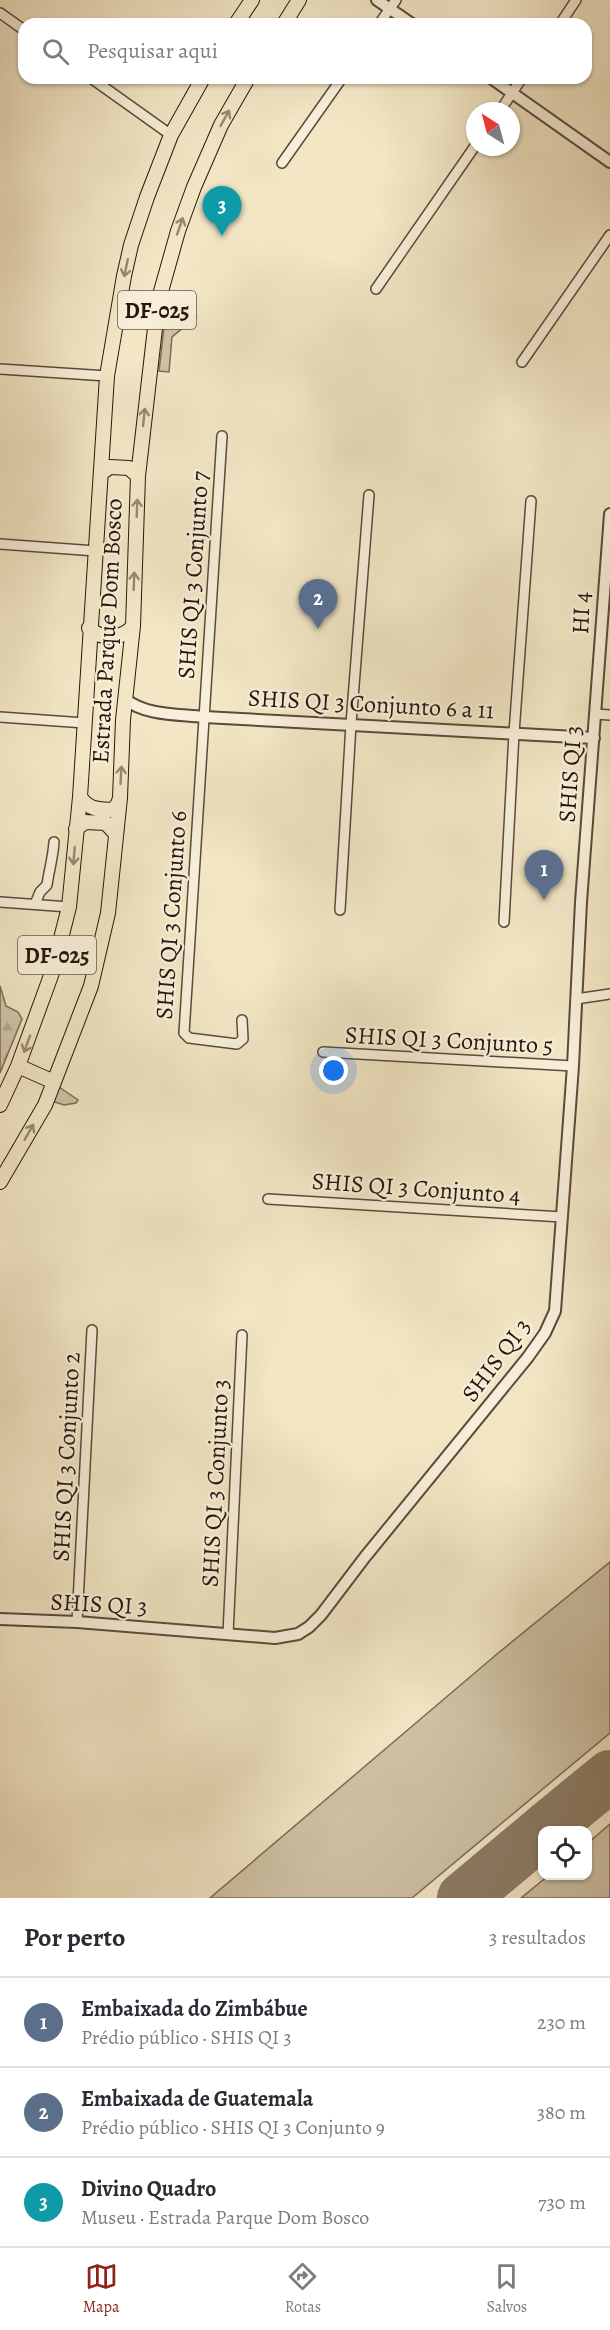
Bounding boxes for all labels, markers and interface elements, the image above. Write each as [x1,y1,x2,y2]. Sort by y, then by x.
search box [18,18,592,84]
icon: search [39,35,72,68]
text: Pesquisar aqui [87,36,218,66]
north arrow [466,102,520,156]
one-way arrow [220,110,231,128]
pin: 3 [202,186,242,236]
one-way arrow [175,217,186,236]
one-way arrow [120,258,131,277]
road number: DF-025 [118,291,196,329]
one-way arrow [139,408,150,428]
street label: SHIS QI 3 Conjunto 7 [170,469,216,680]
street label: Estrada Parque Dom Bosco [84,498,130,764]
one-way arrow [131,499,143,519]
one-way arrow [129,571,140,591]
pin: 2 [298,580,338,629]
street label: HI 4 [564,591,598,635]
street label: SHIS QI 3 Conjunto 6 a 11 [247,682,495,726]
street label: SHIS QI 3 [551,724,589,824]
one-way arrow [115,766,126,786]
street label: SHIS QI 3 Conjunto 6 [148,809,194,1021]
one-way arrow [68,845,79,865]
pin: 1 [524,850,564,900]
road number: DF-025 [18,936,96,974]
street label: SHIS QI 3 Conjunto 5 [344,1019,554,1061]
one-way arrow [20,1034,31,1053]
your location [319,1056,348,1085]
one-way arrow [24,1124,36,1141]
street label: SHIS QI 3 Conjunto 4 [311,1165,522,1211]
street label: SHIS QI 3 [454,1312,538,1408]
street label: SHIS QI 3 Conjunto 2 [45,1351,87,1563]
street label: SHIS QI 3 Conjunto 3 [194,1378,236,1588]
street label: SHIS QI 3 [50,1585,148,1623]
map controls [538,1826,592,1880]
button: locate [538,1826,592,1880]
text: Por perto [24,1920,125,1955]
text: 3 resultados [489,1924,586,1951]
text: Embaixada do Zimbábue [81,1994,308,2024]
text: 1 [40,2009,47,2036]
text: 230 m [537,2009,586,2036]
text: Prédio público · SHIS QI 3 [81,2024,292,2051]
text: Embaixada de Guatemala [81,2084,313,2114]
text: 2 [39,2099,48,2126]
text: 380 m [537,2099,586,2126]
text: Prédio público · SHIS QI 3 Conjunto 9 [81,2114,385,2141]
text: Divino Quadro [81,2174,216,2204]
text: 3 [39,2189,48,2216]
text: 730 m [538,2189,586,2216]
text: Museu · Estrada Parque Dom Bosco [81,2204,369,2231]
tab: Mapa [83,2260,119,2318]
tab: Rotas [285,2260,321,2318]
tab: Salvos [487,2260,527,2318]

